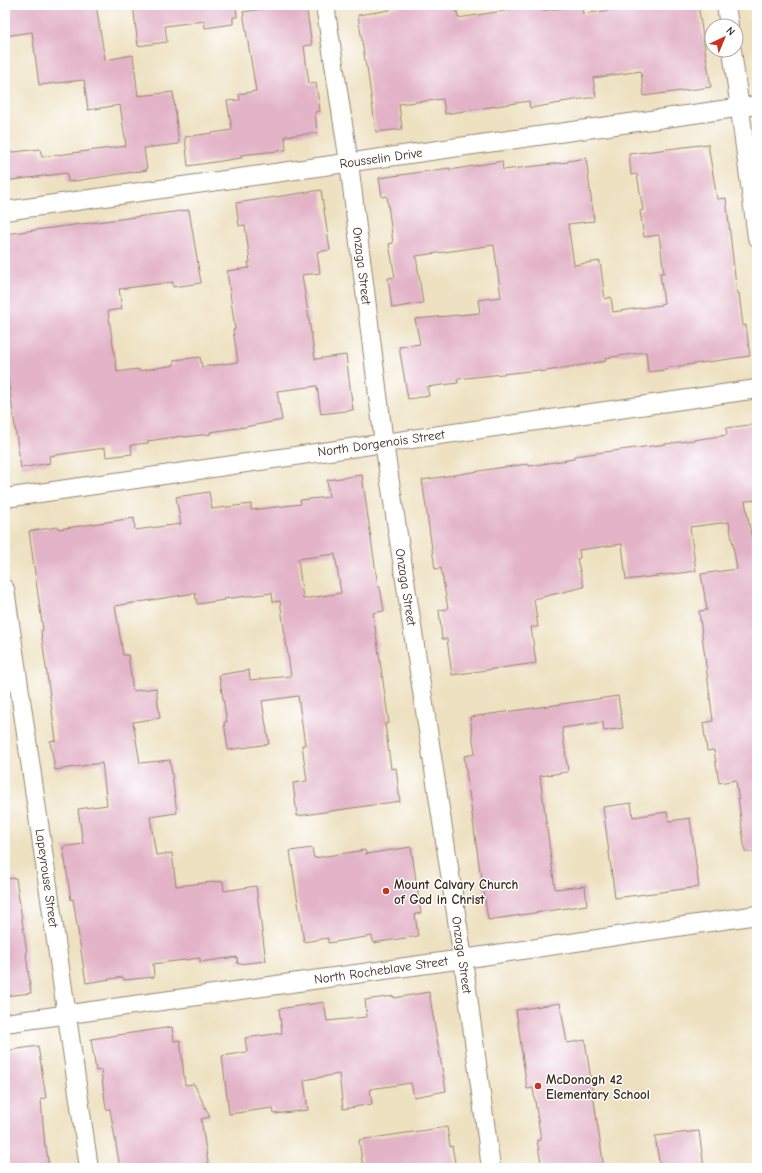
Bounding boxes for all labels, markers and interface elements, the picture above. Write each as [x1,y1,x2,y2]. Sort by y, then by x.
north arrow [704,18,744,58]
text: N [723,24,738,38]
street label: Rousselin Drive [339,145,424,171]
street label: Onzaga Street [350,226,374,307]
street label: North Dorgenois Street [316,426,447,459]
street label: Onzaga Street [392,547,420,628]
street label: Lapeyrouse Street [33,828,62,930]
place label: Mount Calvary Church of God in Christ [394,877,518,907]
marker: Mount Calvary Church of God in Christ [381,886,391,896]
street label: Onzaga Street [449,915,475,996]
street label: North Rocheblave Street [313,953,450,987]
place label: McDonogh 42 Elementary School [546,1072,650,1102]
marker: McDonogh 42 Elementary School [533,1081,543,1091]

